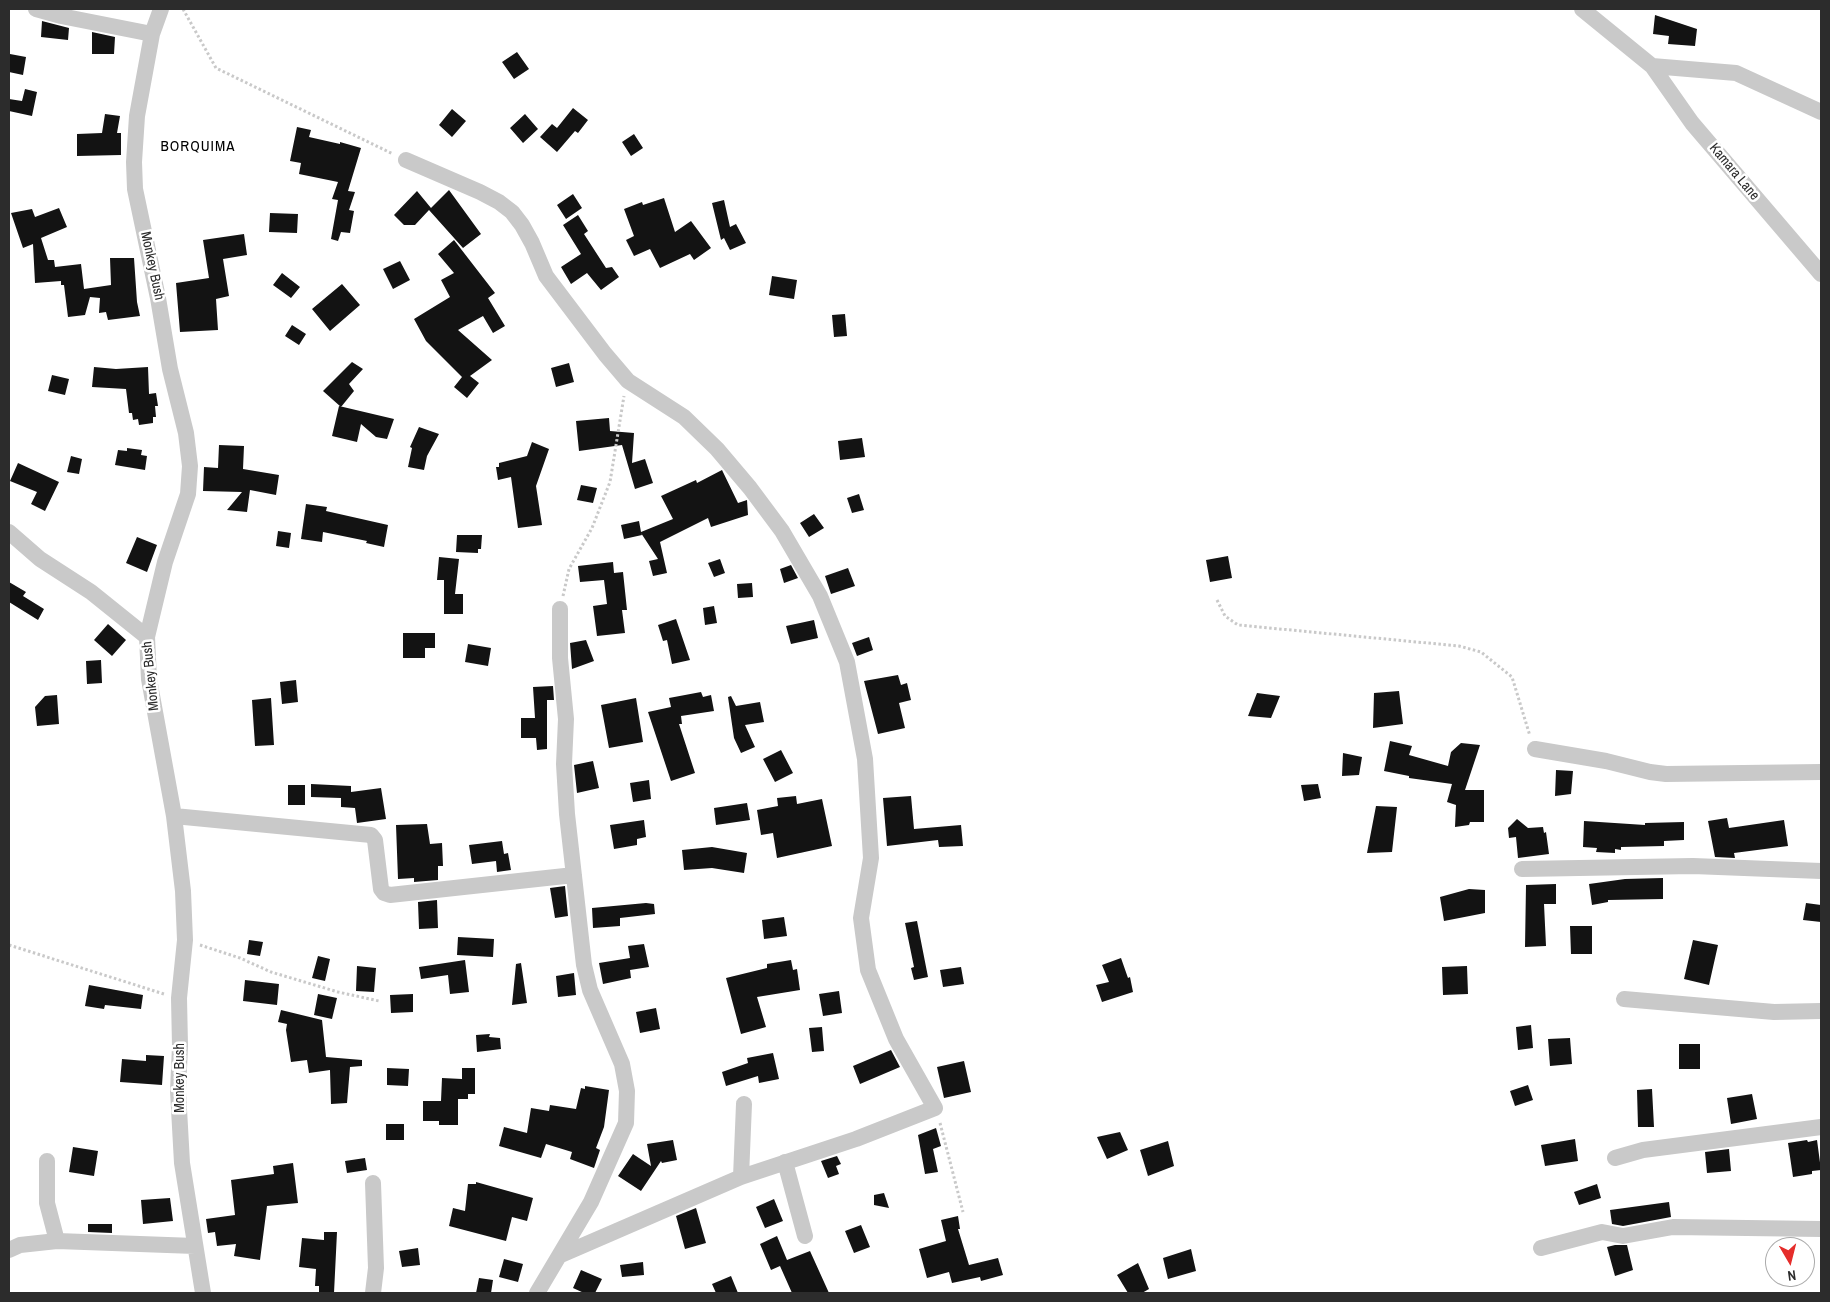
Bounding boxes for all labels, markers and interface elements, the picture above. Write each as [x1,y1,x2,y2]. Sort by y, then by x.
district label: BORQUIMA [160,138,236,156]
street label: Kamara Lane [1705,140,1763,204]
street label: Monkey Bush [137,230,167,302]
street label: Monkey Bush [139,641,163,711]
street label: Monkey Bush [172,1043,188,1113]
north arrow [1765,1237,1815,1287]
text: N [1787,1266,1797,1285]

